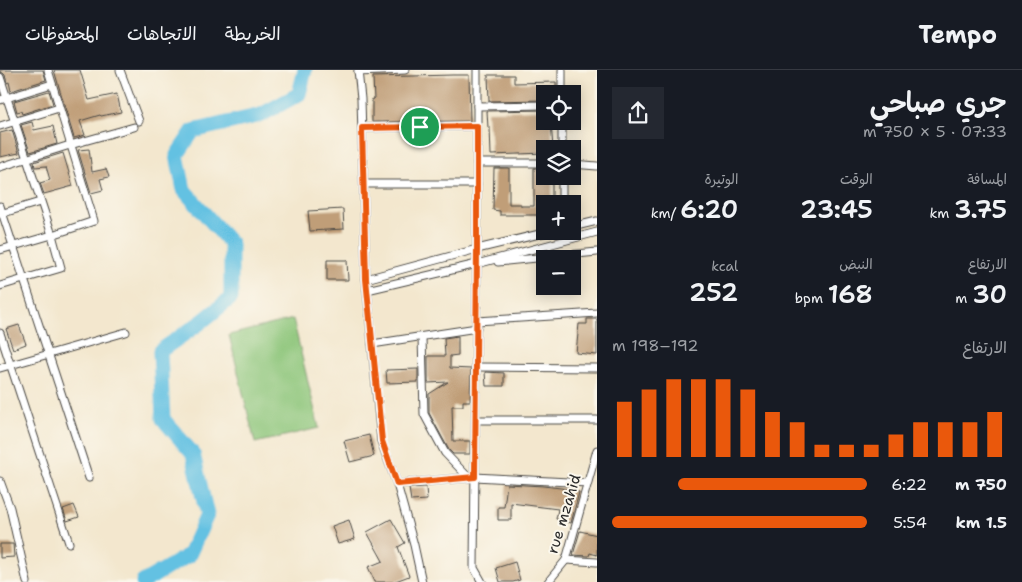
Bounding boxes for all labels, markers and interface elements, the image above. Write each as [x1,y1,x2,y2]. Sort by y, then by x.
text: Tempo [918,19,997,51]
text: المحفوظات [25,22,99,46]
text: الاتجاهات [127,22,197,46]
text: الخريطة [225,22,281,46]
text: جري صباحي [869,83,1007,121]
map controls [536,85,581,295]
button: locate [536,85,581,130]
button: share [612,87,664,139]
pin [399,106,441,148]
icon: arrive [406,113,434,141]
text: 07:33 · 5 × 750 m [863,121,1007,142]
button: layers [536,140,581,185]
text: الوتيرة [705,170,738,188]
text: الوقت [840,170,873,188]
text: المسافة [967,170,1007,188]
text: 6:20 [680,192,738,226]
text: 23:45 [800,192,873,226]
text: 3.75 [954,192,1007,226]
button: + [536,195,581,240]
text: /km [651,204,680,222]
text: km [929,204,954,222]
button: − [536,250,581,295]
text: النبض [839,255,873,273]
text: الارتفاع [968,255,1007,273]
text: kcal [711,257,738,275]
text: 252 [689,275,738,309]
text: 168 [828,277,873,311]
text: 30 [972,277,1007,311]
text: bpm [795,289,828,307]
text: m [955,289,972,307]
text: 192–198 m [612,335,698,356]
text: الارتفاع [962,337,1007,358]
street label: rue mzahid [542,471,586,556]
text: 6:22 [891,474,927,495]
text: 750 m [955,474,1007,495]
text: 5:54 [893,512,927,533]
text: 1.5 km [955,512,1007,533]

